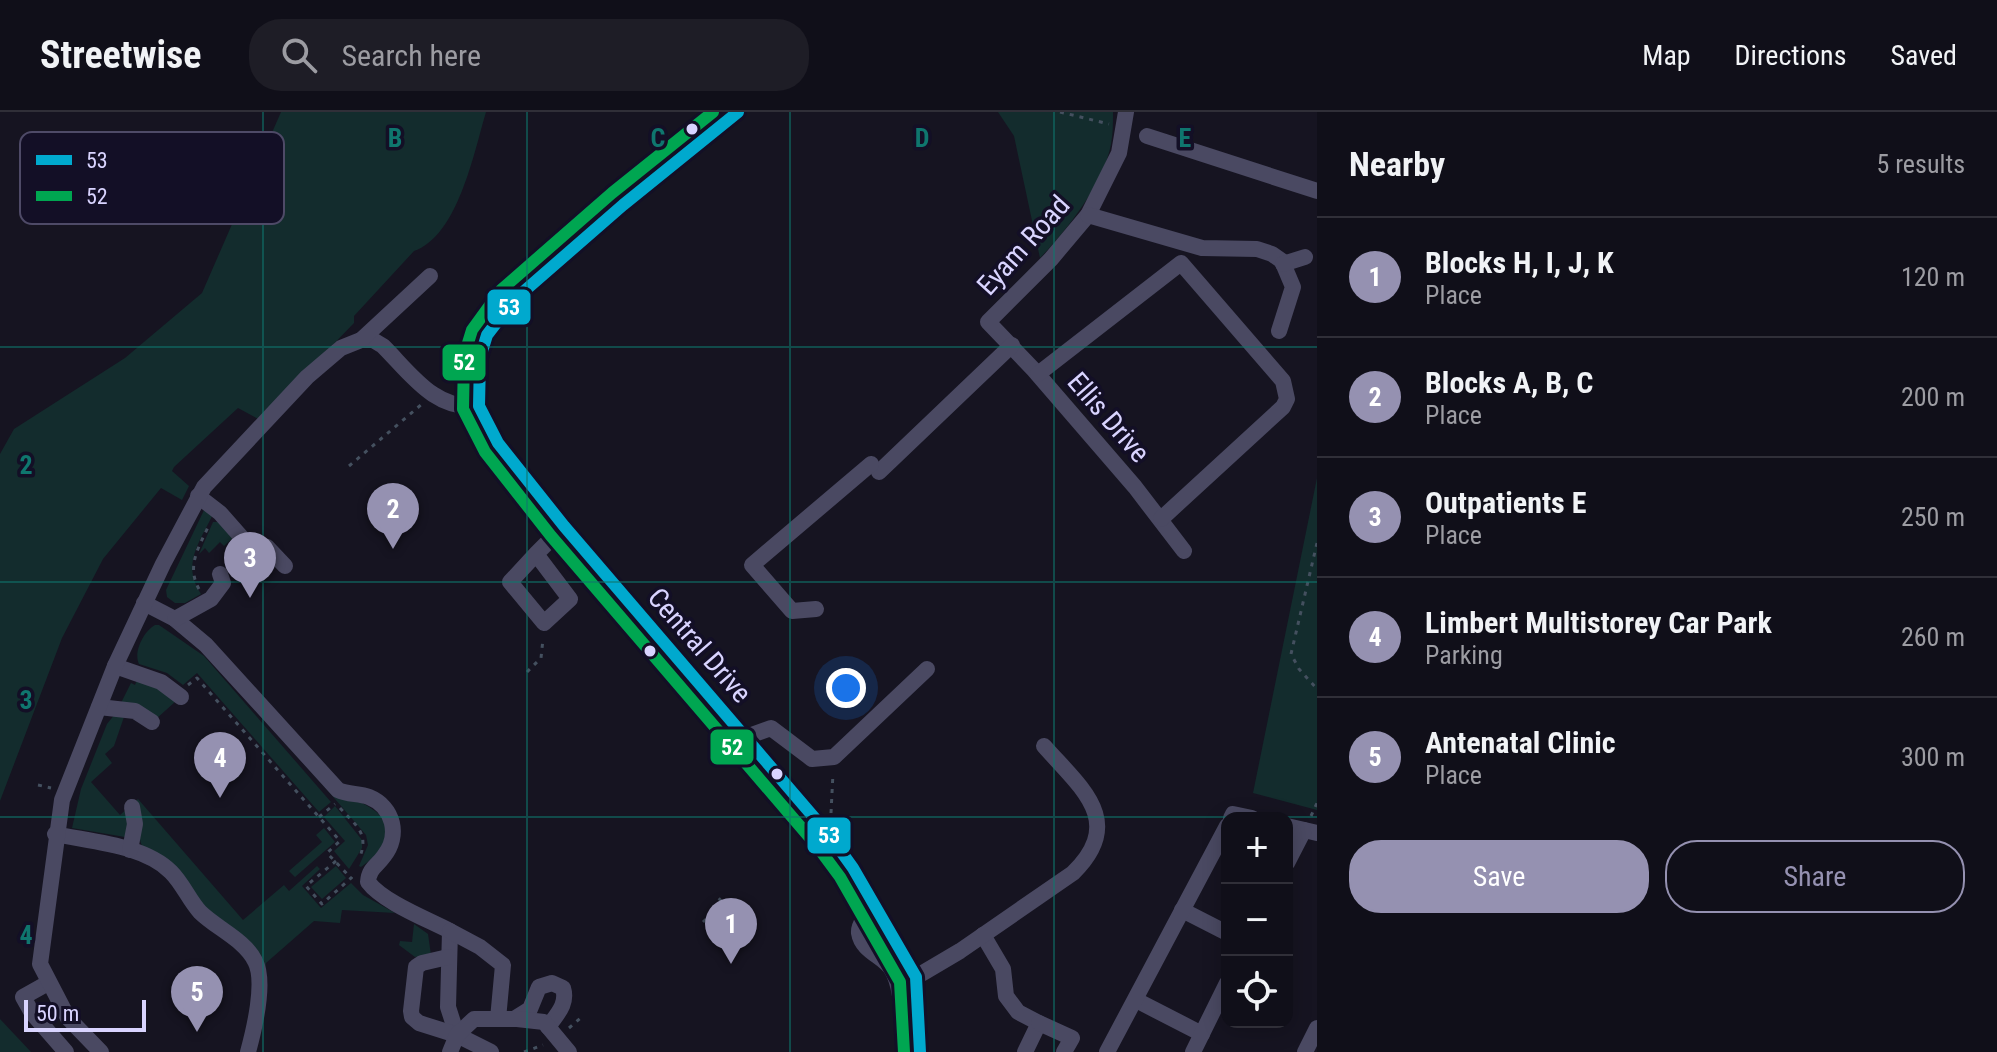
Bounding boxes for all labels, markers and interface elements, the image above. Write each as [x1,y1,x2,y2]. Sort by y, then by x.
search box [249,19,809,91]
text: Streetwise [40,33,201,77]
icon: search [277,33,321,77]
text: Search here [341,38,481,73]
text: Map [1642,39,1691,72]
text: Directions [1735,39,1846,72]
text: Saved [1890,39,1957,72]
unlabelled marker [684,121,700,137]
text: B [388,123,402,153]
text: C [651,123,666,153]
text: D [915,123,929,153]
text: E [1179,123,1192,153]
legend [20,132,284,224]
text: Nearby [1349,144,1445,184]
text: 53 [86,148,108,173]
text: 5 results [1876,149,1965,179]
text: 52 [86,184,108,209]
street label: Eyam Road [970,189,1077,302]
text: Blocks H, I, J, K [1425,245,1614,280]
text: 1 [1368,262,1382,292]
text: 120 m [1901,262,1965,292]
text: Place [1425,280,1482,310]
line badge: 53 [486,288,532,326]
text: 53 [498,295,520,320]
line badge: 52 [441,343,487,382]
text: 52 [453,350,475,375]
text: Blocks A, B, C [1425,365,1593,400]
street label: Ellis Drive [1061,366,1157,469]
text: 2 [1368,382,1382,412]
text: 200 m [1901,382,1965,412]
text: Place [1425,400,1482,430]
text: 2 [19,450,33,480]
pin: 2 [367,483,419,549]
text: Outpatients E [1425,485,1586,520]
text: 3 [1368,502,1382,532]
text: 250 m [1901,502,1965,532]
text: Place [1425,520,1482,550]
pin: 3 [224,532,276,598]
street label: Central Drive [641,581,758,709]
text: Limbert Multistorey Car Park [1425,605,1772,640]
text: 4 [1368,622,1382,652]
text: 260 m [1901,622,1965,652]
text: Parking [1425,640,1503,670]
unlabelled marker [642,643,658,659]
your location [826,668,866,708]
text: 3 [19,685,33,715]
text: Antenatal Clinic [1425,725,1616,760]
line badge: 52 [709,728,755,766]
pin: 4 [194,732,246,798]
text: 52 [721,735,743,760]
text: 5 [1368,742,1382,772]
text: 300 m [1901,742,1965,772]
text: Place [1425,760,1482,790]
unlabelled marker [769,766,785,782]
map controls [1221,812,1293,1028]
button: + [1221,812,1293,884]
line badge: 53 [806,816,852,855]
text: 53 [818,823,840,848]
button: Save [1349,840,1649,913]
button: Share [1665,840,1965,913]
button: − [1221,884,1293,956]
pin: 1 [705,898,757,964]
text: 4 [19,920,33,950]
button: locate [1221,956,1293,1028]
pin: 5 [171,966,223,1032]
scale bar [24,996,146,1032]
text: 50 m [36,1001,79,1026]

